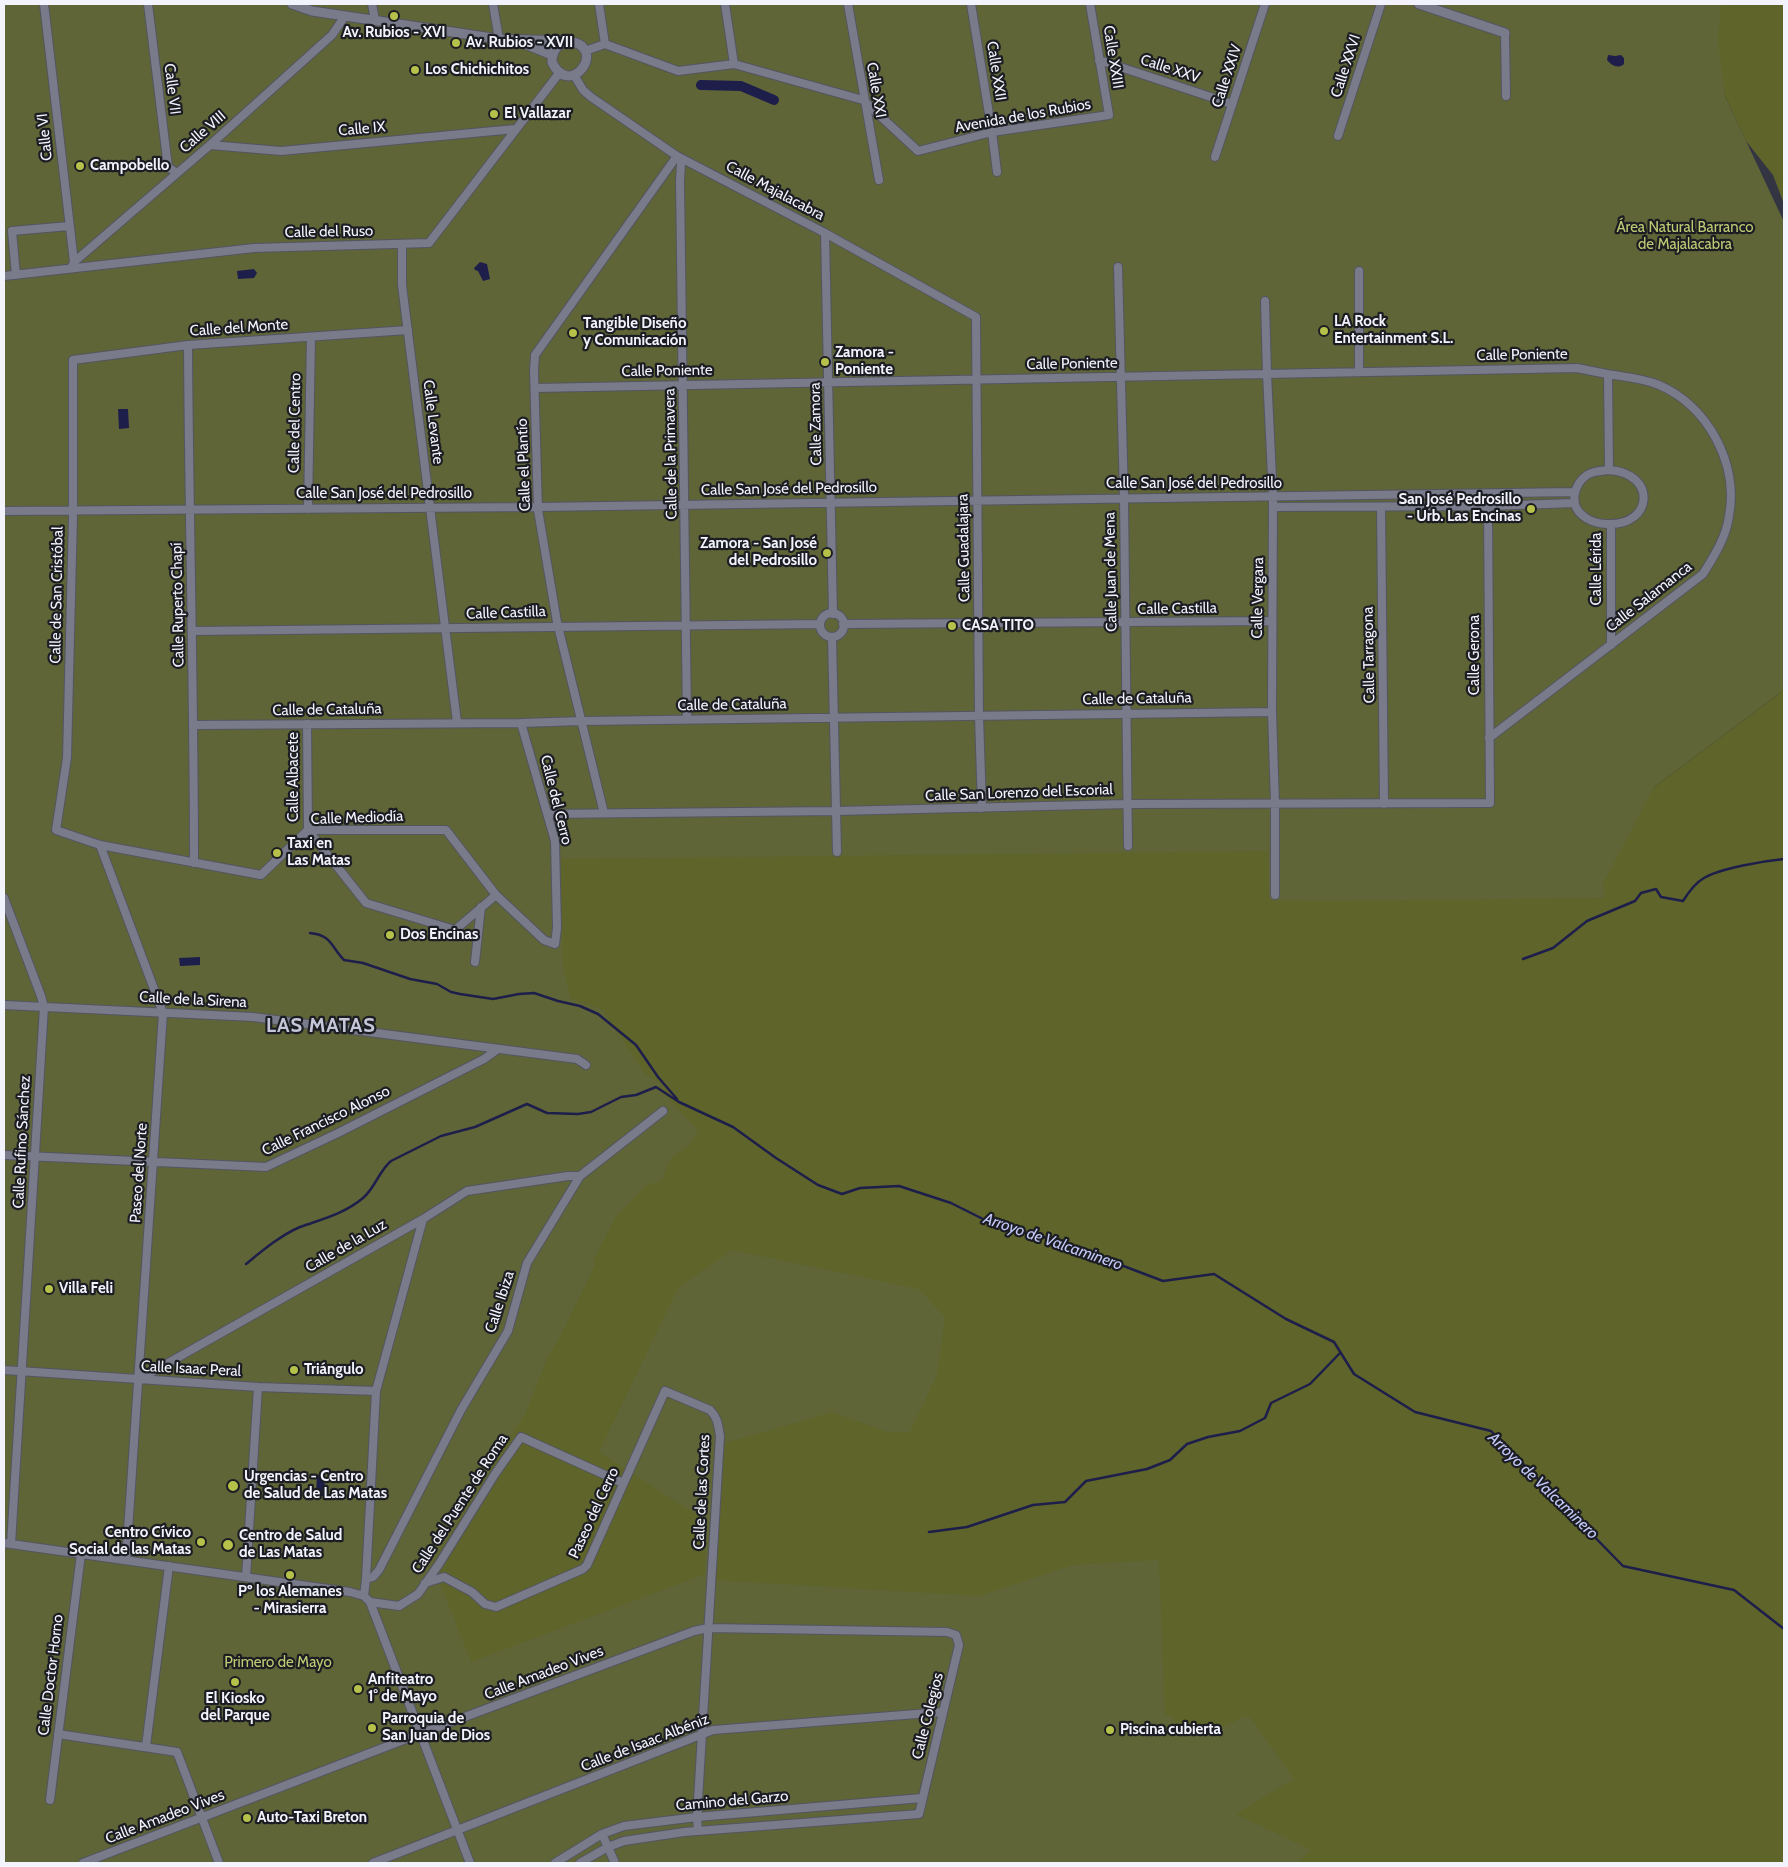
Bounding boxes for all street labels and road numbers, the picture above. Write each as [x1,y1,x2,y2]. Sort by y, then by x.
street label: Calle XXIII [1099,24,1127,90]
street label: Calle XXVI [1327,32,1365,100]
street label: Calle XXII [982,40,1010,102]
street label: Calle XXIV [1208,42,1246,110]
street label: Calle XXV [1138,51,1202,87]
street label: Calle XXI [862,61,890,119]
street label: Calle VII [160,62,184,116]
street label: Avenida de los Rubios [954,95,1092,137]
street label: Calle VIII [176,107,230,157]
street label: Calle VI [34,112,56,162]
street label: Calle IX [338,118,386,140]
street label: Calle Majalacabra [723,157,827,225]
street label: Calle del Ruso [285,222,373,242]
street label: Calle del Monte [189,316,289,340]
street label: Calle Poniente [1476,345,1568,365]
street label: Calle Poniente [1026,354,1118,374]
street label: Calle Poniente [621,361,713,381]
street label: Calle del Centro [285,373,305,473]
street label: Calle Levante [419,379,447,465]
street label: Calle Zamora [806,382,826,466]
street label: Calle de la Primavera [661,388,681,520]
street label: Calle el Plantío [513,418,535,512]
street label: Calle San José del Pedrosillo [1106,475,1282,493]
street label: Calle San José del Pedrosillo [701,478,877,500]
street label: Calle San José del Pedrosillo [296,485,472,503]
street label: Calle Guadalajara [954,494,974,602]
street label: Calle Juan de Mena [1101,512,1121,632]
street label: Calle de San Cristóbal [47,526,67,664]
street label: Calle Lérida [1588,533,1606,605]
street label: Calle Ruperto Chapí [168,542,188,668]
street label: Calle Vergara [1248,557,1268,639]
street label: Calle Salamanca [1603,558,1695,636]
street label: Calle Castilla [1137,599,1217,619]
street label: Calle Castilla [466,603,546,623]
street label: Calle Tarragona [1359,607,1379,703]
street label: Calle Gerona [1466,615,1484,695]
street label: Calle de Cataluña [1082,689,1192,709]
street label: Calle de Cataluña [677,695,787,715]
street label: Calle de Cataluña [272,700,382,720]
street label: Calle Albacete [285,732,303,822]
street label: Calle del Cerro [536,753,576,847]
street label: Calle San Lorenzo del Escorial [925,781,1113,805]
street label: Calle Mediodía [310,807,404,829]
street label: Calle de la Sirena [139,988,247,1012]
street label: Calle Rufino Sánchez [10,1075,34,1209]
street label: Calle Francisco Alonso [259,1082,393,1160]
street label: Paseo del Norte [127,1122,151,1224]
street label: Calle de la Luz [302,1216,390,1276]
street label: Calle Ibiza [482,1269,518,1335]
street label: Calle Isaac Peral [140,1357,242,1381]
street label: Calle del Puente de Roma [408,1431,512,1577]
street label: Calle de las Cortes [690,1434,714,1550]
street label: Paseo del Cerro [565,1465,623,1561]
street label: Calle Doctor Horno [35,1613,67,1737]
street label: Calle Amadeo Vives [482,1642,606,1704]
street label: Calle Colegios [909,1671,947,1761]
street label: Calle de Isaac Albéniz [578,1710,712,1776]
street label: Calle Amadeo Vives [103,1786,227,1848]
street label: Camino del Garzo [675,1787,789,1815]

